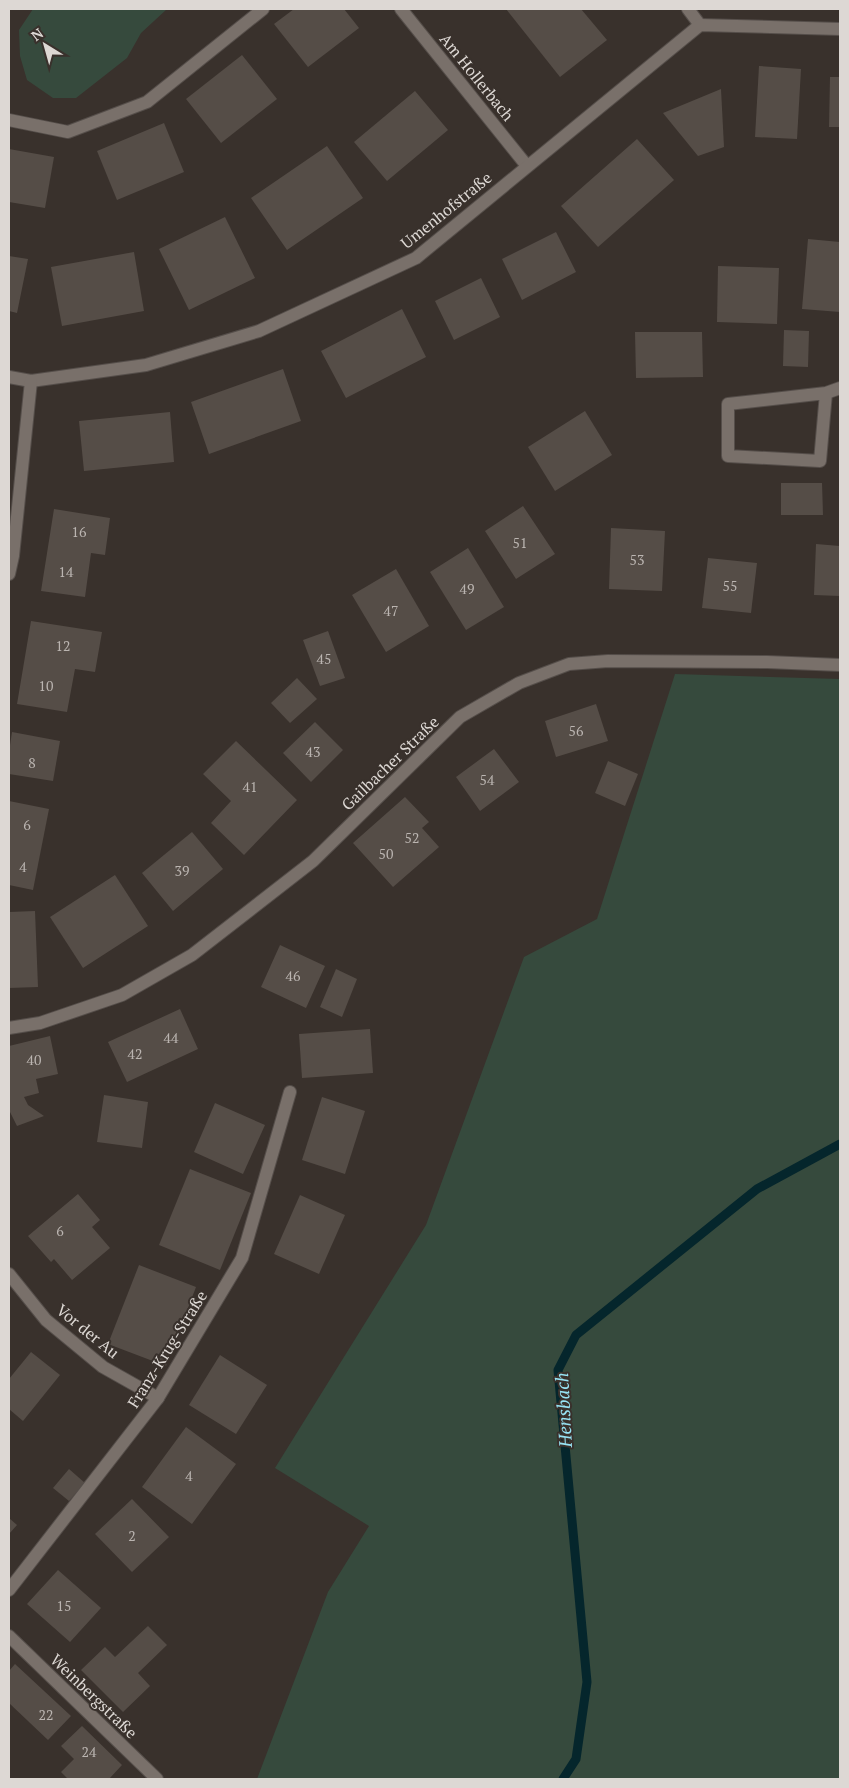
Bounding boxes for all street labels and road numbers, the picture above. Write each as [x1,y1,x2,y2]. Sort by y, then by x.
street label: Am Hollerbach [435,29,519,126]
street label: Umenhofstraße [396,166,496,254]
street label: Gailbacher Straße [337,711,443,815]
street label: Franz-Krug-Straße [122,1286,212,1412]
street label: Vor der Au [52,1299,124,1363]
street label: Weinbergstraße [46,1649,142,1743]

